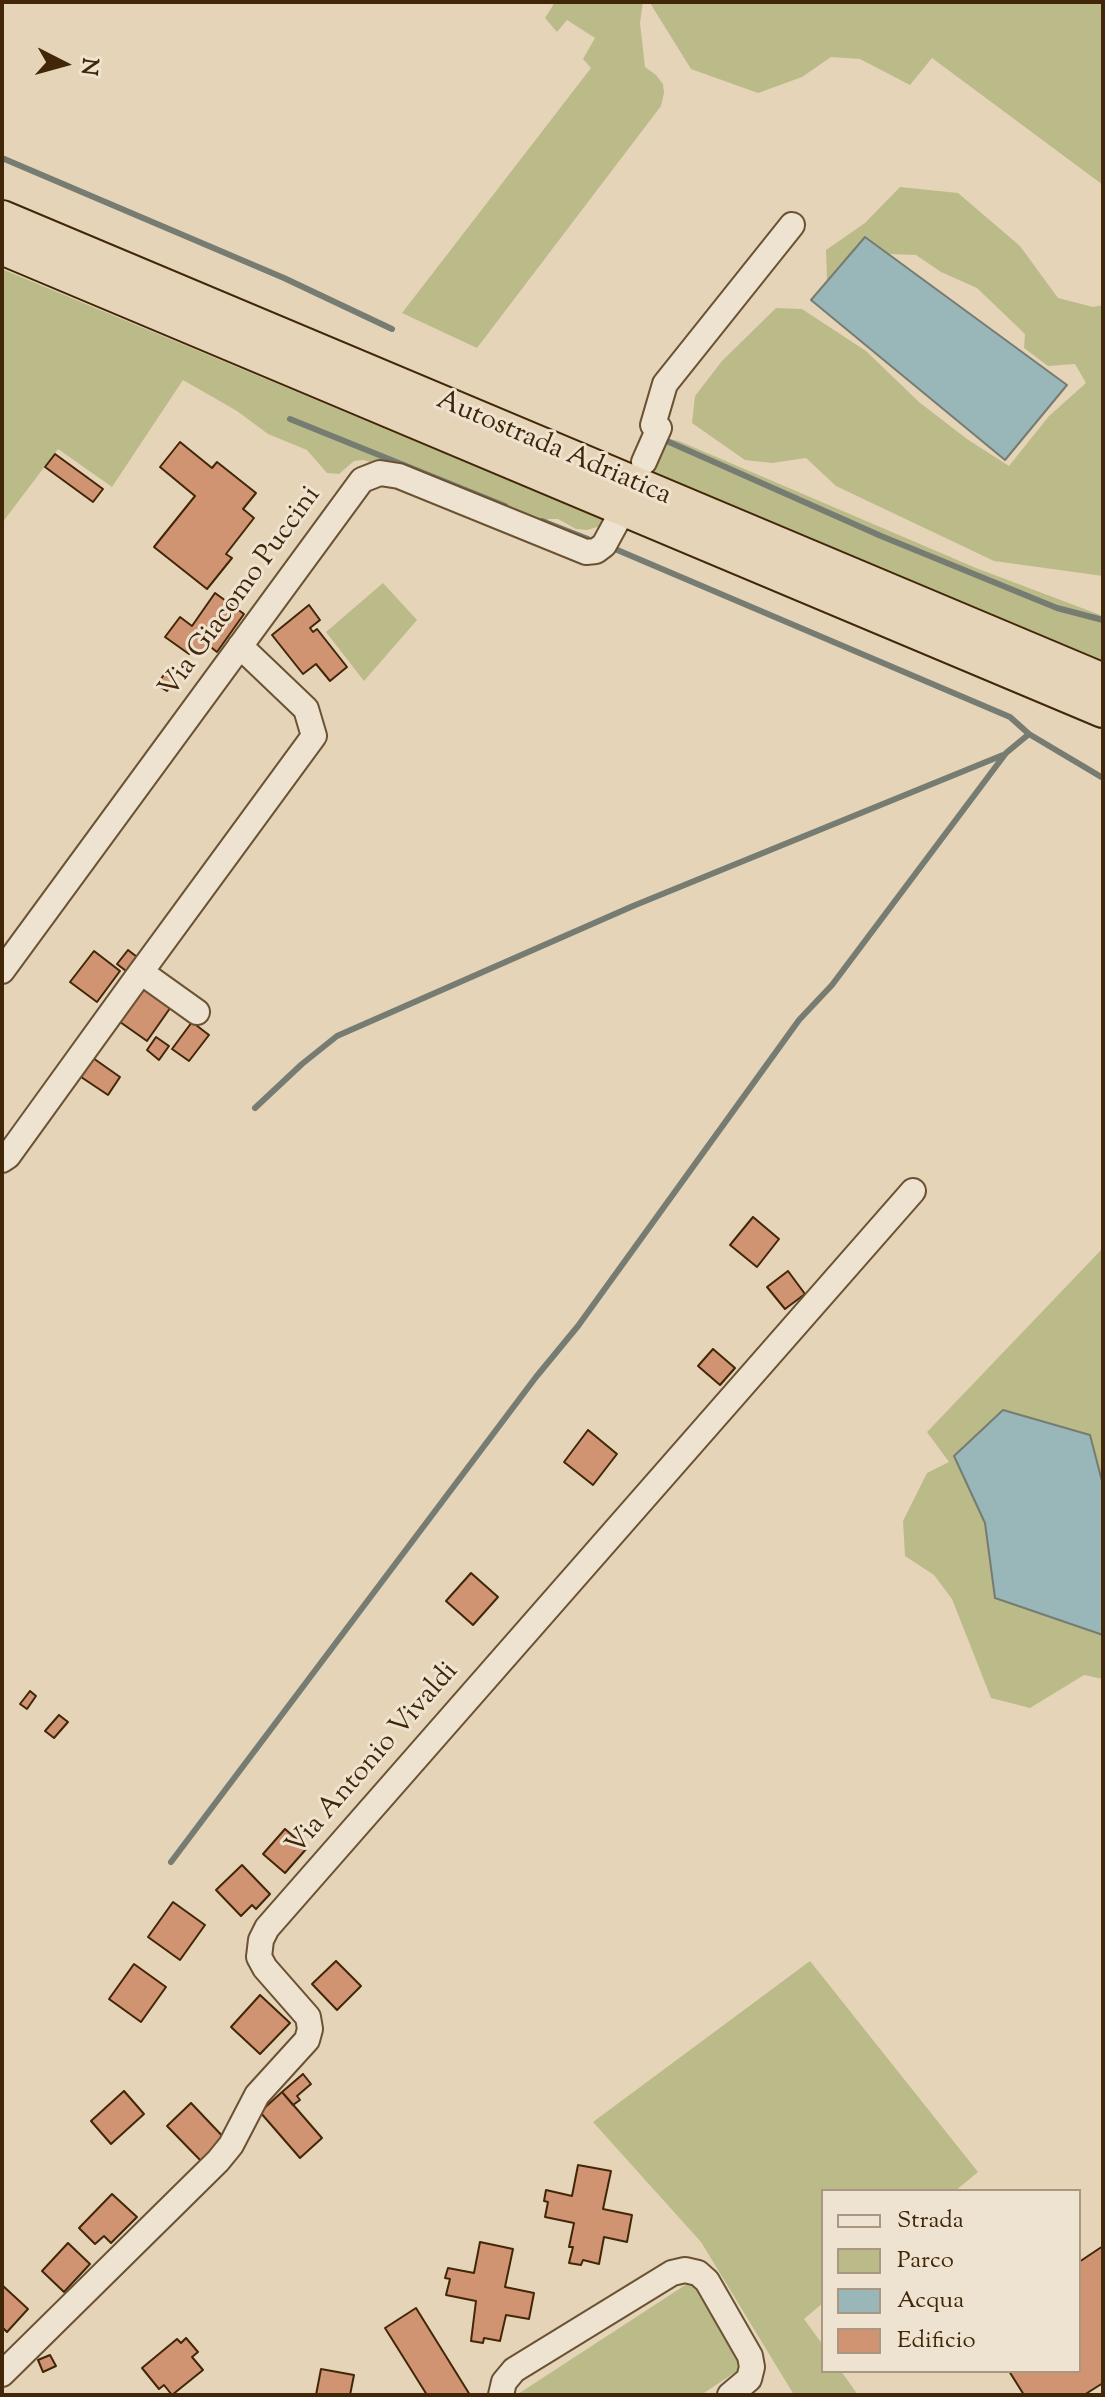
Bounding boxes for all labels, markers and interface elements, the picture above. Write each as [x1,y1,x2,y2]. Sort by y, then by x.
north arrow [24,24,104,104]
text: N [71,56,105,77]
street label: Autostrada Adriatica [430,385,676,515]
street label: Via Giacomo Puccini [154,481,330,705]
street label: Via Antonio Vivaldi [281,1657,467,1863]
legend [821,2189,1081,2373]
text: Strada [897,2204,964,2238]
text: Parco [897,2244,954,2278]
text: Acqua [897,2284,964,2318]
text: Edificio [897,2324,976,2358]

